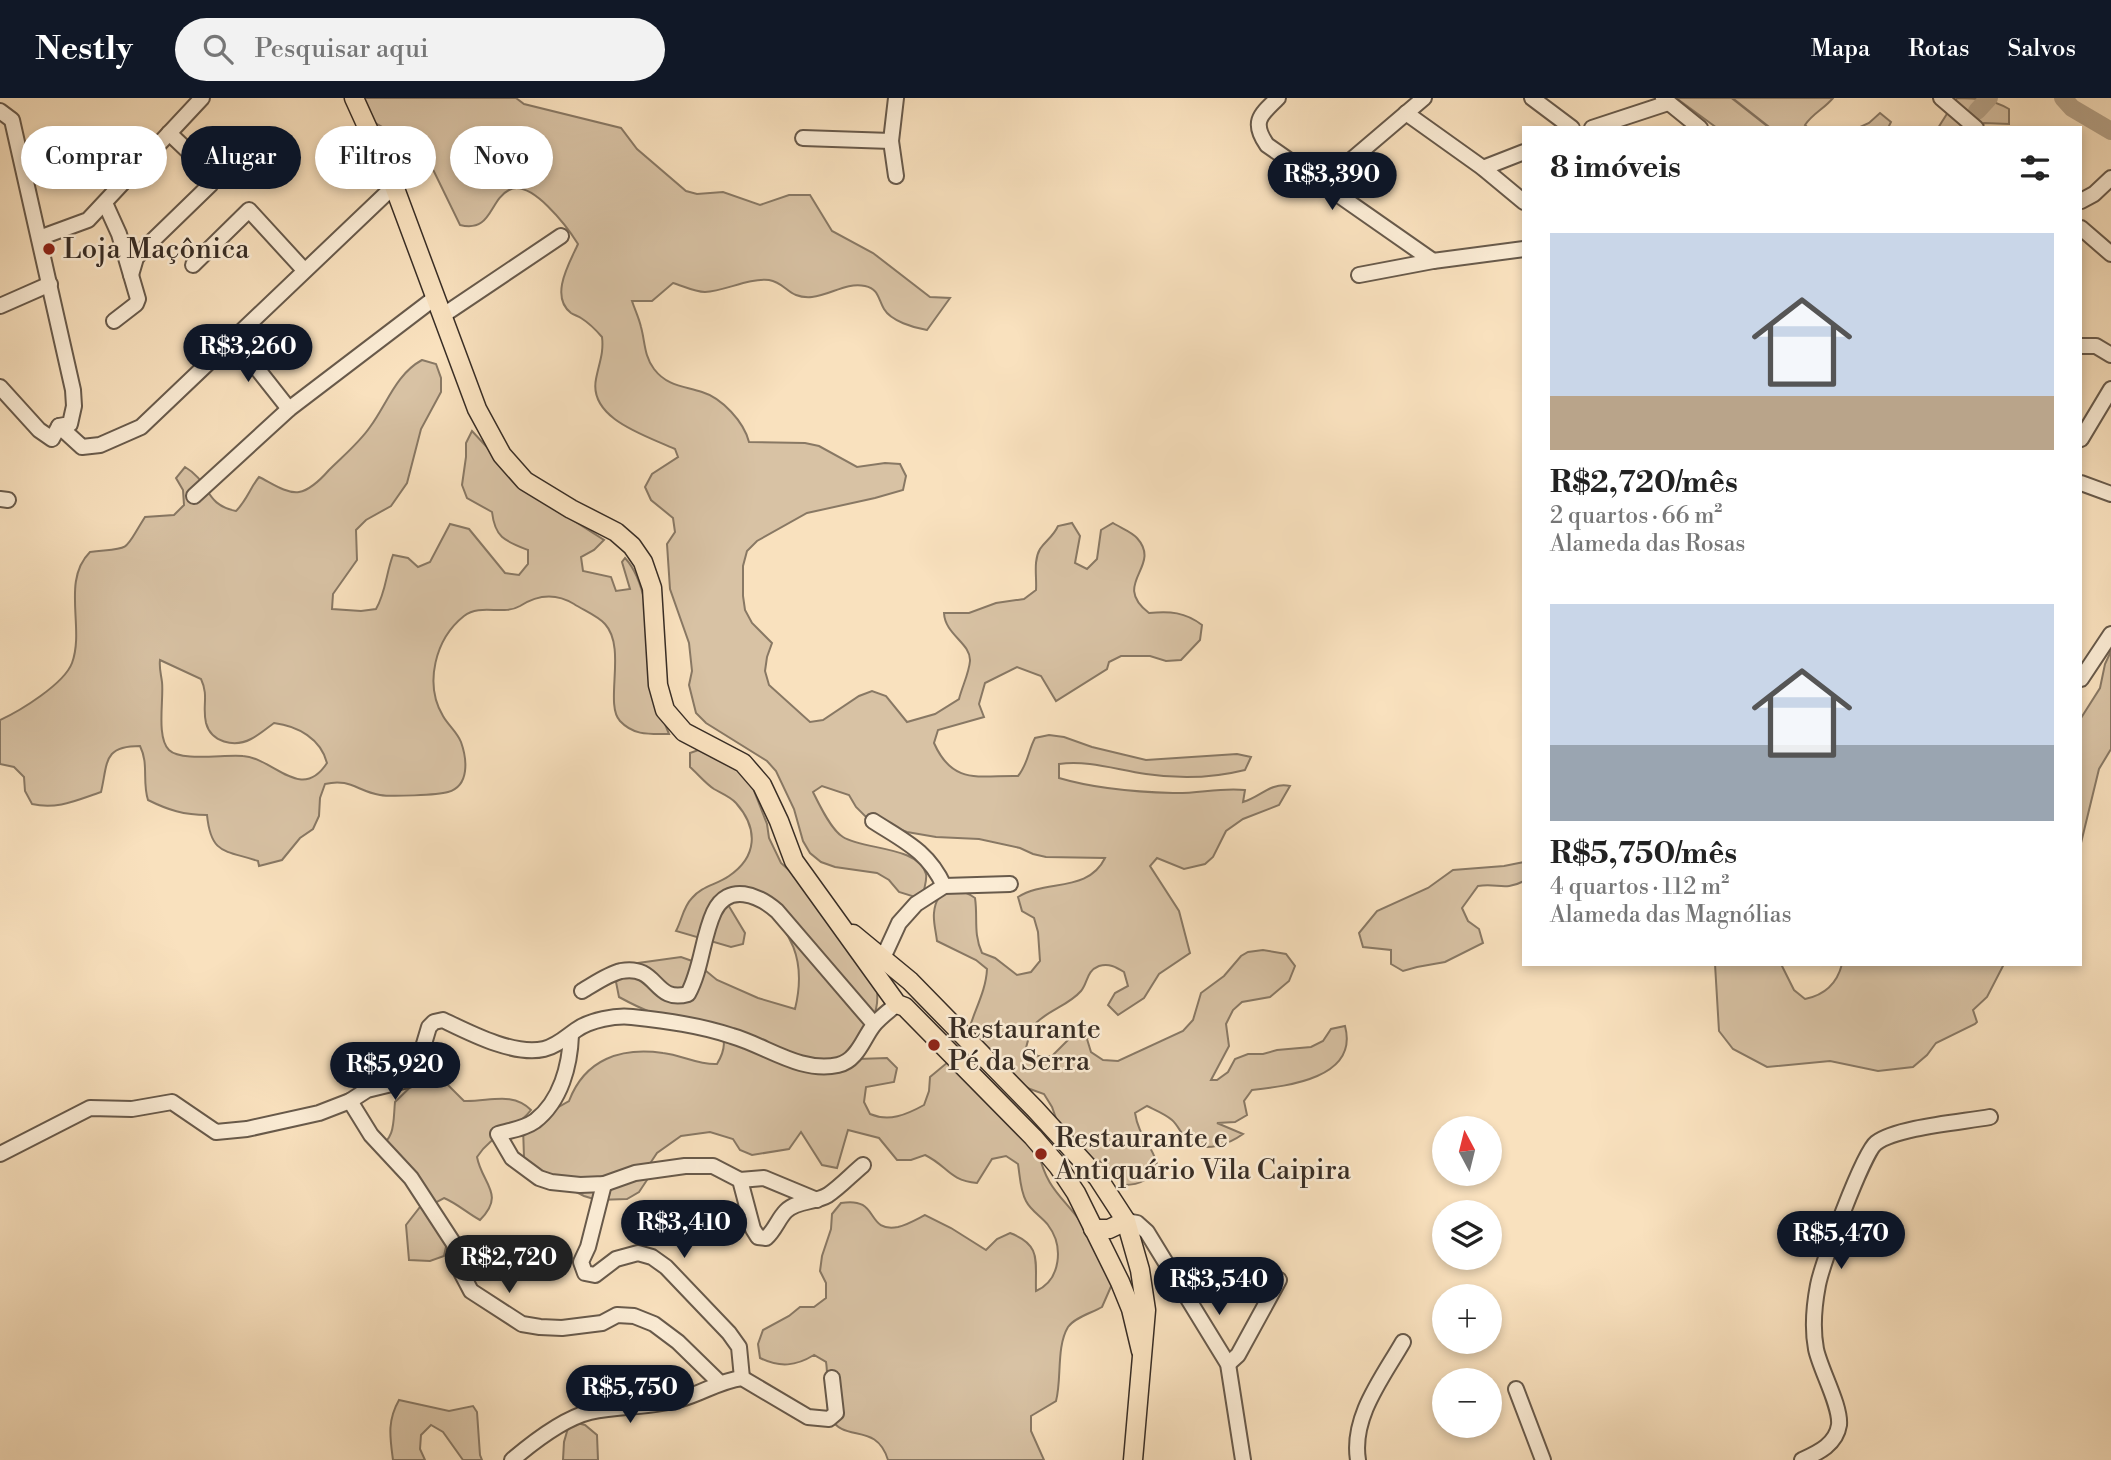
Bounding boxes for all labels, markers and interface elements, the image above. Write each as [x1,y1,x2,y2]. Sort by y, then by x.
search box [175,18,665,81]
text: Nestly [35,29,133,70]
icon: search [199,30,237,68]
text: Pesquisar aqui [255,33,429,65]
text: Mapa [1811,34,1870,64]
text: Rotas [1908,34,1969,64]
text: Salvos [2007,34,2076,64]
chip: Comprar [21,126,167,189]
chip: Alugar [181,126,301,189]
chip: Filtros [315,126,436,189]
chip: Novo [450,126,553,189]
text: 8 imóveis [1550,149,1681,187]
icon: filters [2016,149,2054,187]
pin: R$3,390 [1267,152,1397,212]
text: R$3,390 [1284,161,1380,189]
place label: Loja Maçônica [63,232,250,267]
marker: Loja Maçônica [41,241,57,257]
icon: home [1739,279,1865,405]
pin: R$3,260 [183,324,313,384]
text: R$3,260 [199,333,297,361]
text: R$2,720/mês [1550,464,1738,502]
text: 2 quartos · 66 m² [1550,502,1722,530]
text: Alameda das Rosas [1550,530,1745,558]
icon: home [1739,650,1865,776]
text: R$5,750/mês [1550,835,1737,873]
text: 4 quartos · 112 m² [1550,873,1729,901]
text: Alameda das Magnólias [1550,901,1792,929]
place label: Restaurante Pé da Serra [948,1012,1101,1079]
marker: Restaurante Pé da Serra [926,1037,942,1053]
pin: R$5,920 [330,1042,460,1102]
text: R$5,920 [346,1051,444,1079]
north arrow [1432,1116,1502,1186]
map controls [1432,1116,1502,1438]
place label: Restaurante e Antiquário Vila Caipira [1054,1121,1352,1188]
marker: Restaurante e Antiquário Vila Caipira [1033,1146,1049,1162]
pin: R$3,410 [619,1200,749,1260]
button: layers [1432,1200,1502,1270]
text: R$3,410 [637,1209,731,1237]
pin: R$5,470 [1776,1212,1906,1271]
text: R$5,470 [1793,1220,1889,1248]
pin: R$2,720 [444,1236,574,1295]
text: R$2,720 [461,1244,557,1272]
pin: R$3,540 [1154,1258,1284,1317]
text: R$3,540 [1170,1266,1268,1294]
button: + [1432,1284,1502,1354]
pin: R$5,750 [565,1366,695,1425]
button: − [1432,1368,1502,1438]
text: R$5,750 [582,1374,678,1402]

